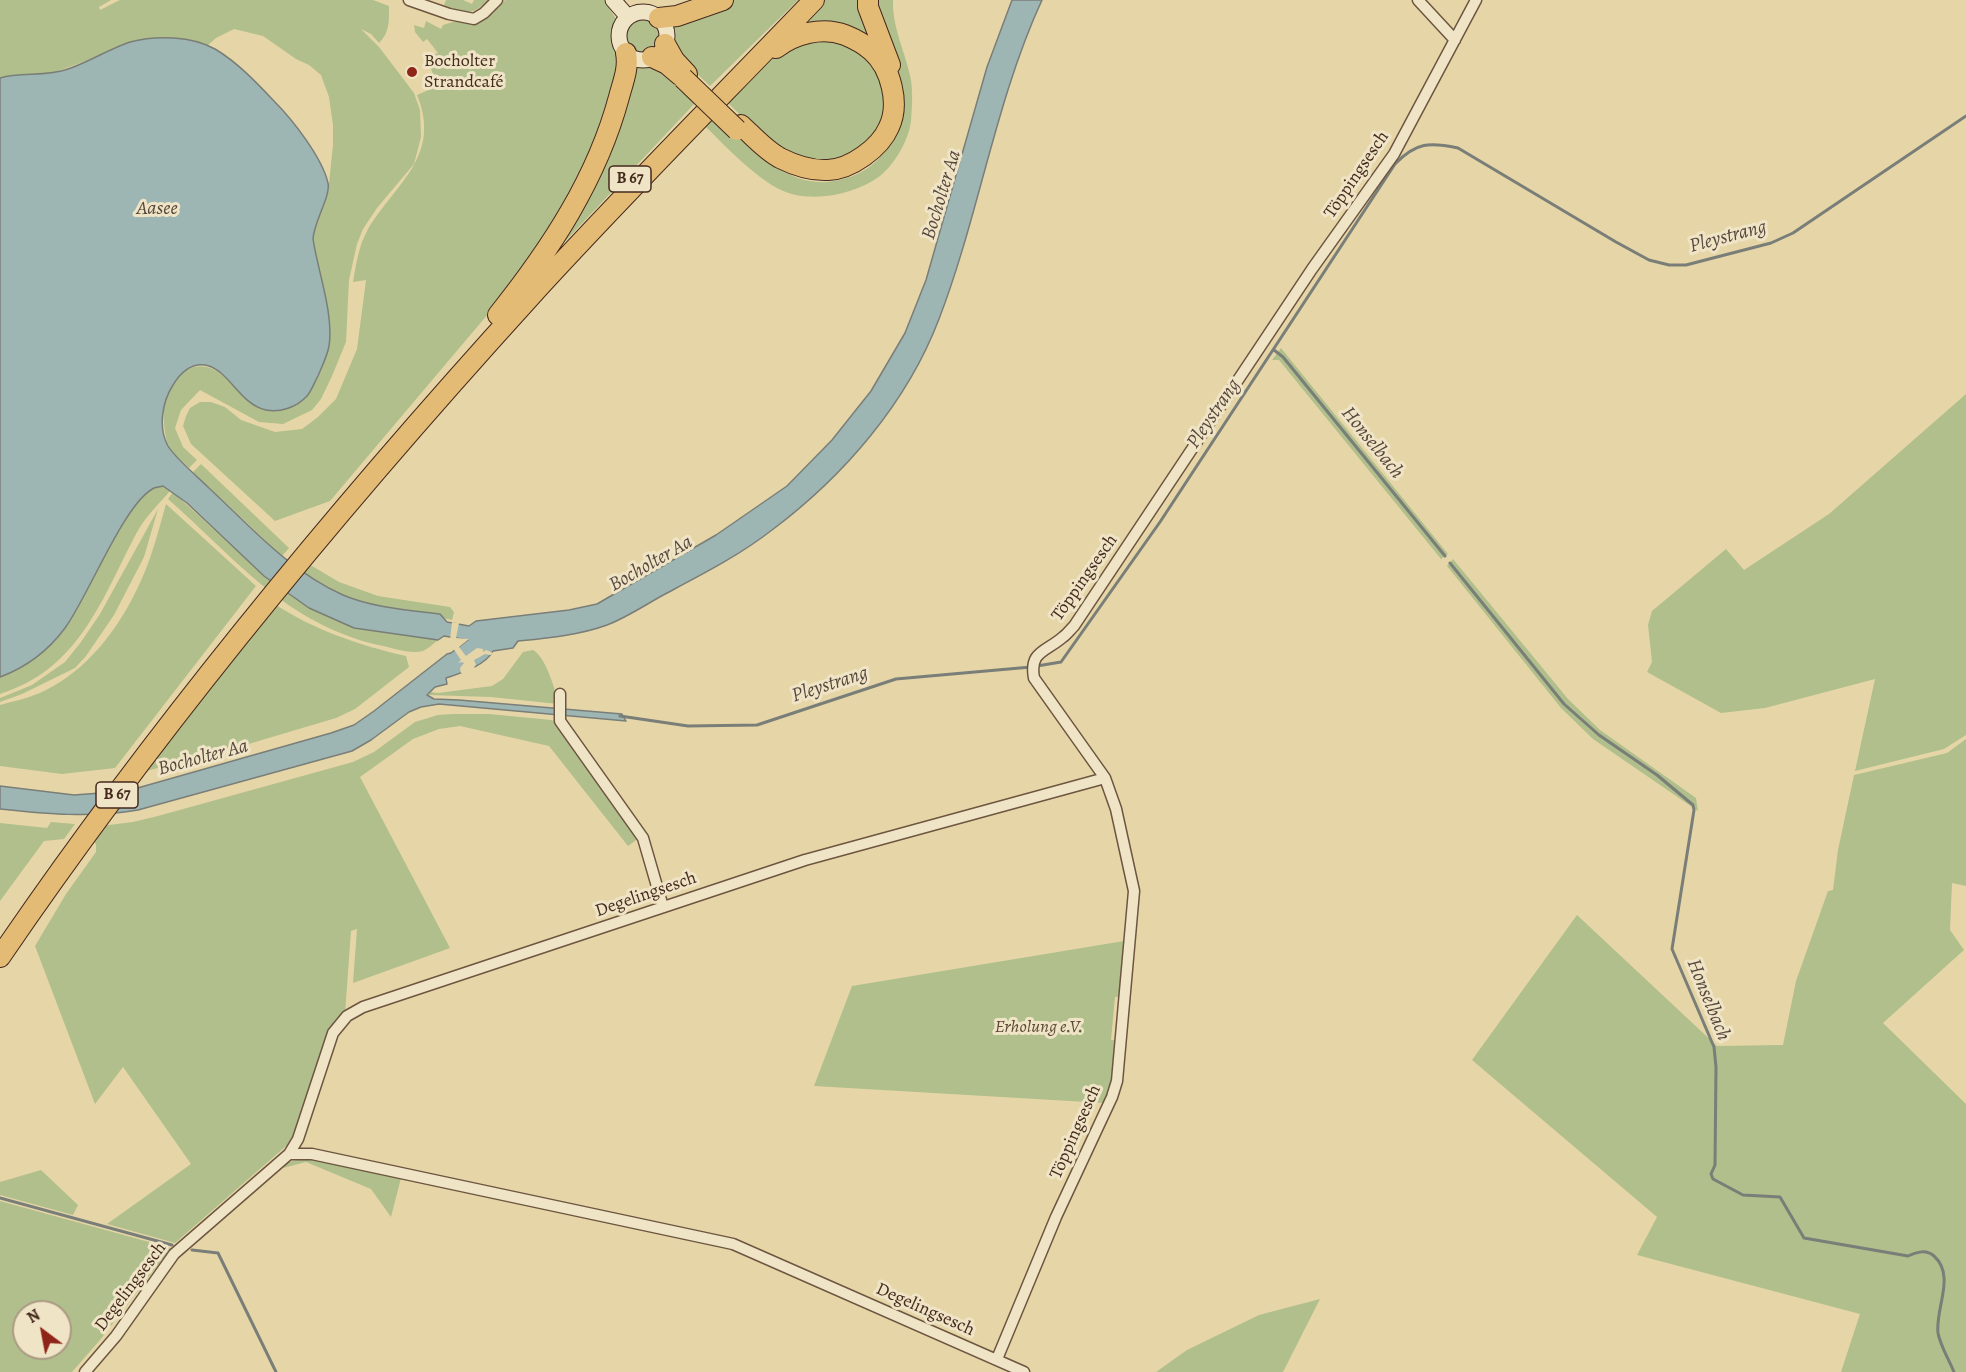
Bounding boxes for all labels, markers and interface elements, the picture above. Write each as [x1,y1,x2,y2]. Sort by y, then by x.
place label: Bocholter Strandcafé [424,51,504,94]
marker: Bocholter Strandcafé [405,65,419,79]
street label: Töppingsesch [1320,127,1394,223]
water label: Bocholter Aa [917,147,967,243]
road number: B 67 [609,166,651,192]
water label: Aasee [136,197,178,221]
water label: Pleystrang [1687,215,1769,259]
water label: Pleystrang [1182,375,1246,453]
water label: Honselbach [1336,402,1408,484]
water label: Bocholter Aa [605,531,697,597]
street label: Töppingsesch [1047,531,1123,625]
water label: Pleystrang [789,661,871,709]
water label: Bocholter Aa [155,734,251,782]
road number: B 67 [96,782,138,808]
street label: Degelingsesch [592,868,700,922]
water label: Honselbach [1681,956,1735,1044]
park label: Erholung e.V. [995,1017,1083,1039]
street label: Töppingsesch [1046,1082,1106,1182]
street label: Degelingsesch [91,1238,171,1336]
street label: Degelingsesch [872,1279,978,1341]
north arrow [12,1300,72,1360]
text: N [23,1304,44,1329]

